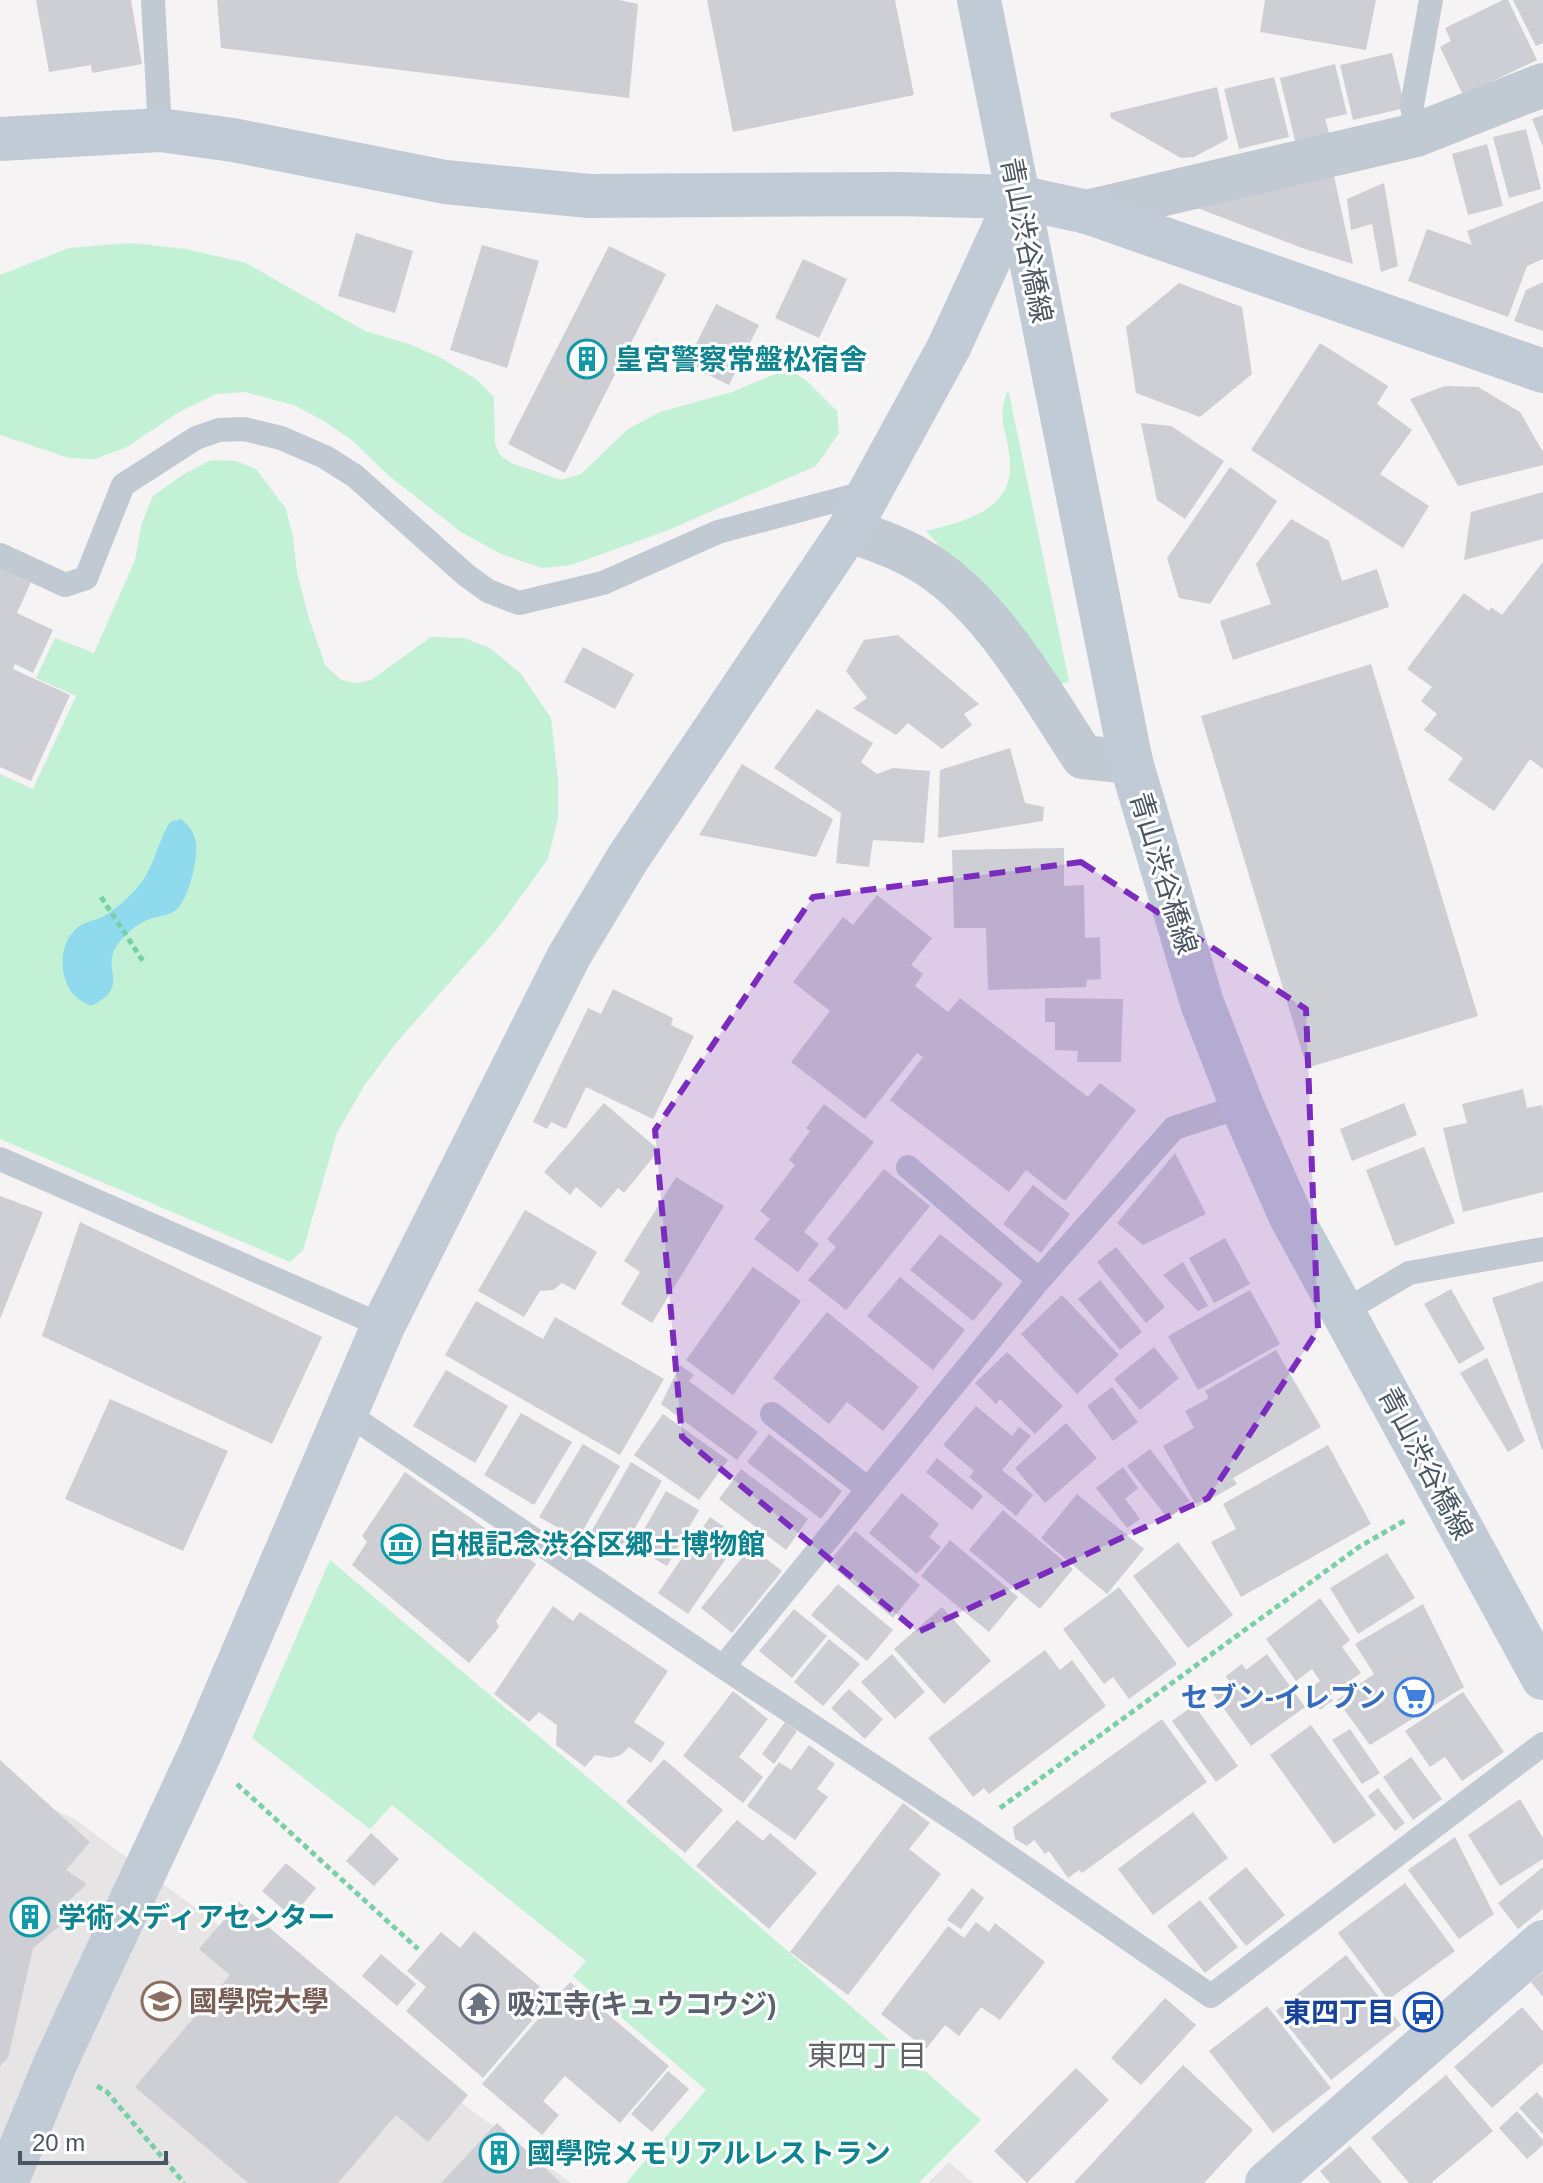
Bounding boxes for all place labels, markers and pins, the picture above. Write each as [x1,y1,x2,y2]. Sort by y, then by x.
building icon: 皇宮警察常盤松宿舎 [566,338,608,380]
place label: 皇宮警察常盤松宿舎 [615,344,867,375]
museum icon: 白根記念渋谷区郷土博物館 [380,1523,422,1565]
place label: 白根記念渋谷区郷土博物館 [429,1529,765,1560]
supermarket icon: セブン-イレブン [1393,1676,1435,1718]
place label: セブン-イレブン [1181,1682,1386,1713]
building icon: 学術メディアセンター [9,1896,51,1938]
place label: 学術メディアセンター [58,1902,335,1933]
school or university icon: 國學院大學 [140,1980,182,2022]
temple icon: 吸江寺(キュウコウジ) [458,1983,500,2025]
place label: 國學院大學 [189,1986,329,2017]
place label: 吸江寺(キュウコウジ) [507,1989,777,2020]
bus stop icon: 東四丁目 [1402,1991,1444,2033]
place label: 東四丁目 [1283,1997,1395,2028]
building icon: 國學院メモリアルレストラン [478,2132,520,2174]
place label: 國學院メモリアルレストラン [527,2138,891,2169]

